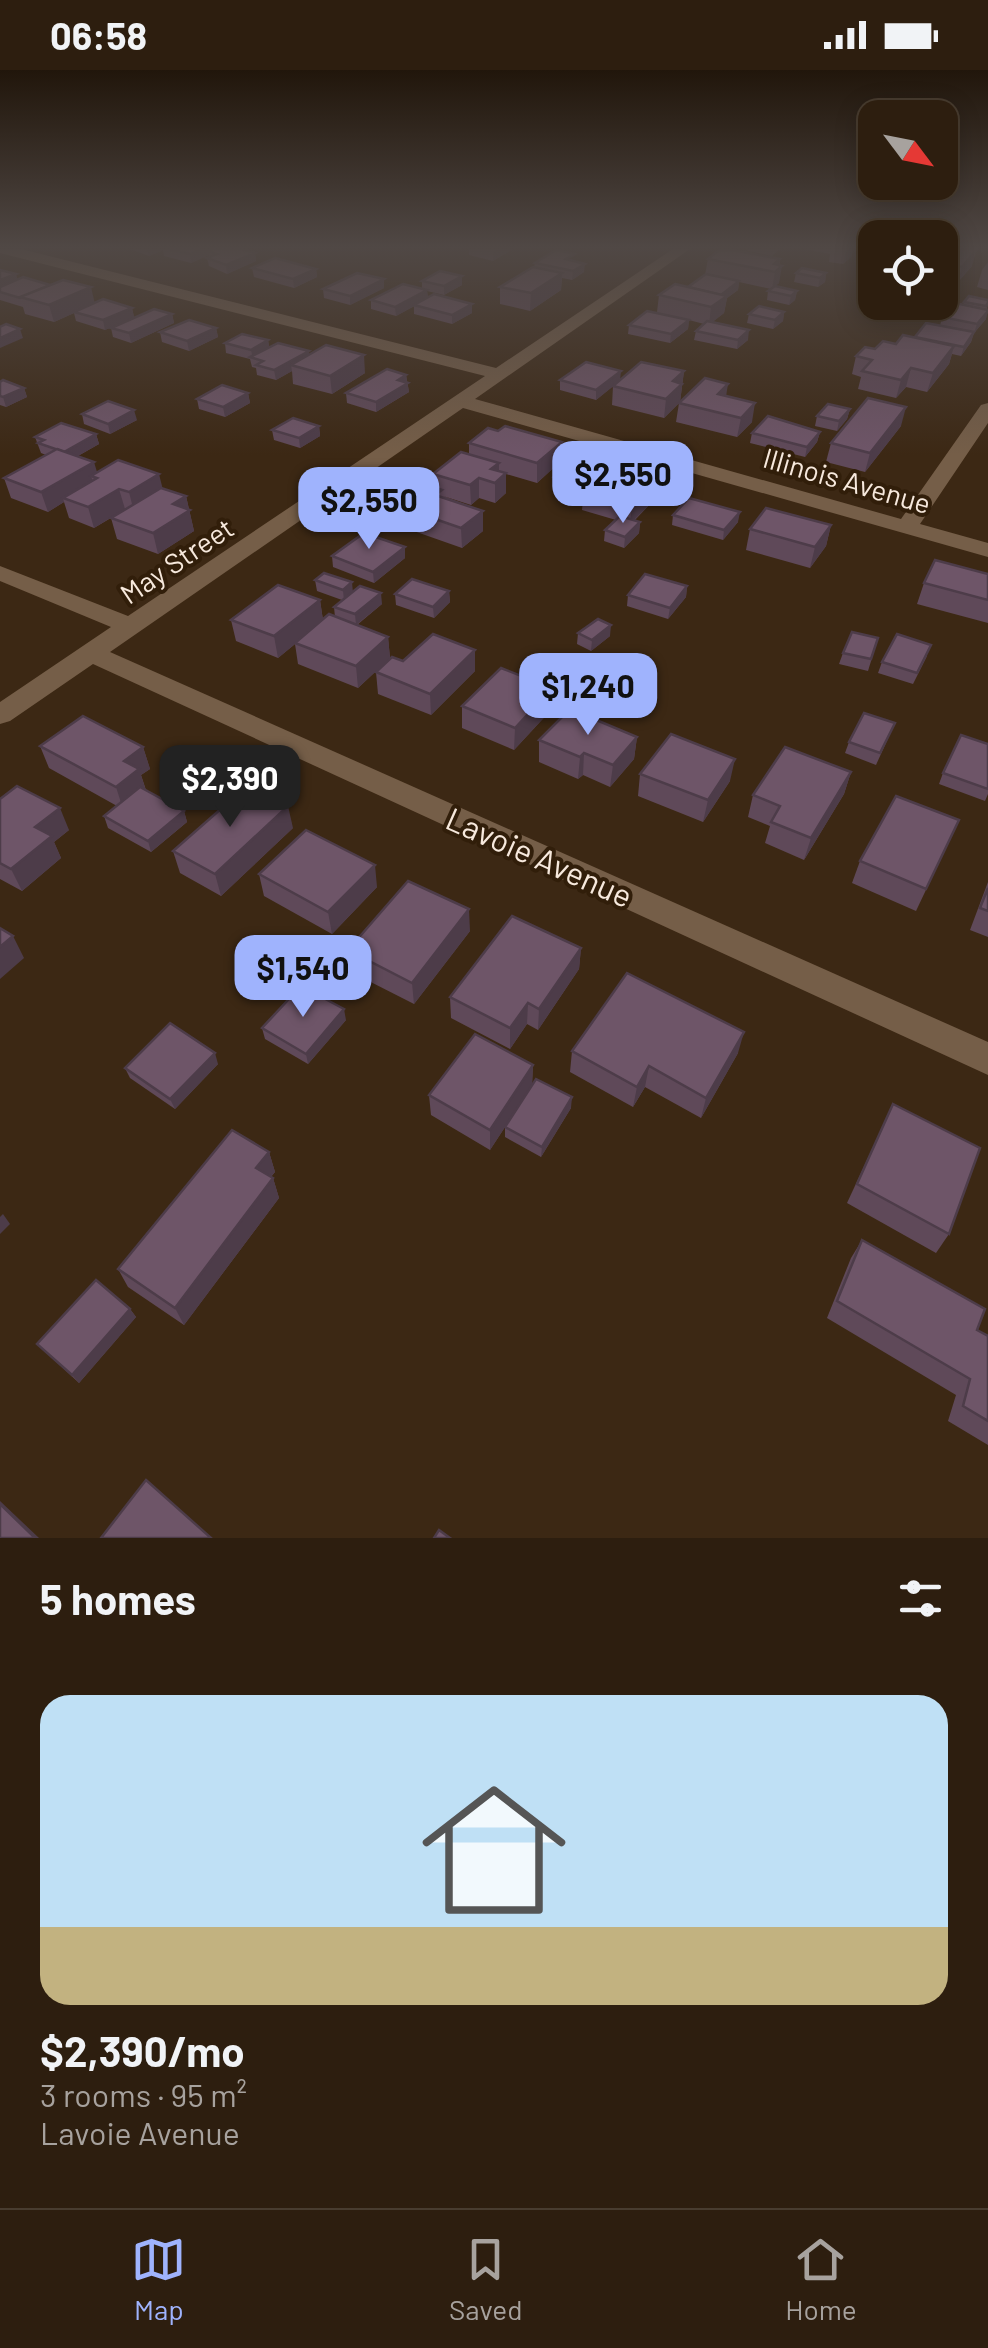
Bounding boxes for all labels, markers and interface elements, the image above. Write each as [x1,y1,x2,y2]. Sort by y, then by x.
text: 06:58 [50,12,147,58]
north arrow [858,100,958,200]
map controls [858,100,958,320]
button: locate [858,220,958,320]
street label: Illinois Avenue [760,440,935,520]
pin: $2,550 [542,441,704,526]
text: $2,550 [574,454,672,492]
pin: $2,550 [288,467,450,552]
text: $2,550 [320,480,418,518]
street label: May Street [113,510,239,610]
pin: $1,240 [507,653,669,738]
text: $1,240 [541,666,635,704]
pin: $2,390 [149,745,311,830]
text: $2,390 [181,758,279,796]
street label: Lavoie Avenue [441,798,639,914]
pin: $1,540 [222,935,384,1020]
text: $1,540 [257,948,349,986]
icon: filters [893,1571,948,1626]
text: 5 homes [40,1573,196,1623]
icon: home [404,1760,584,1940]
text: $2,390/mo [40,2025,245,2075]
text: 3 rooms · 95 m² [40,2075,247,2113]
text: Lavoie Avenue [40,2113,240,2151]
tab: Map [131,2232,186,2326]
tab: Saved [449,2232,522,2326]
tab: Home [785,2232,857,2326]

